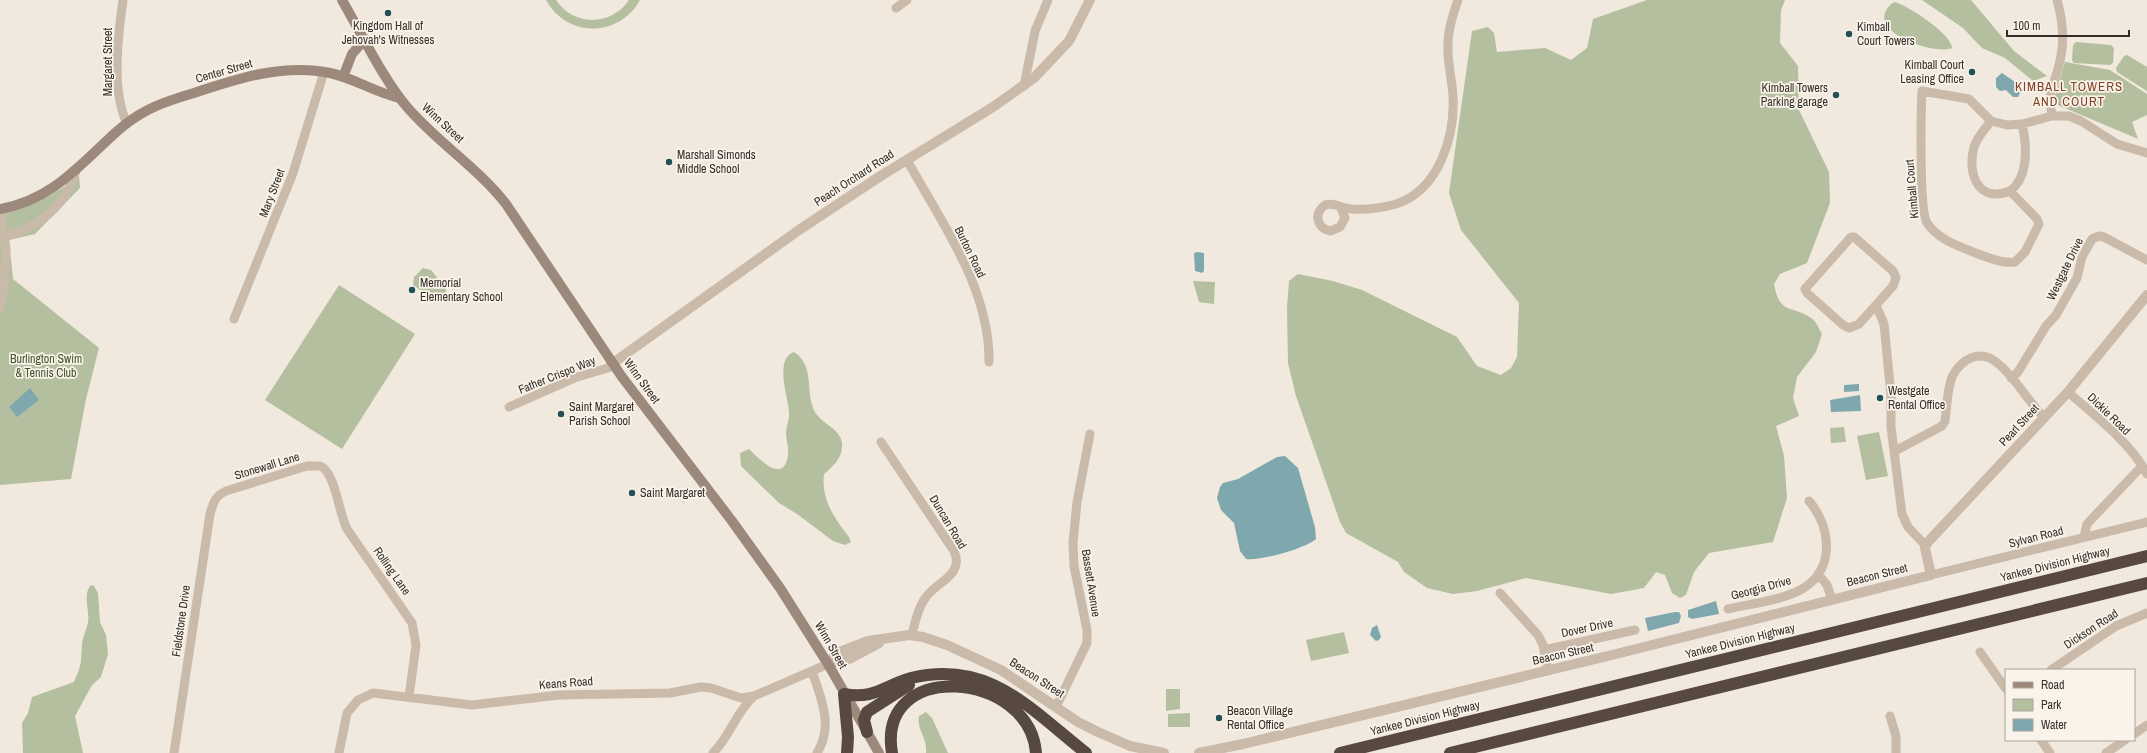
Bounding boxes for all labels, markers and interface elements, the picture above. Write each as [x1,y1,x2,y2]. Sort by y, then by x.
marker: Kingdom Hall of Jehovah's Witnesses [383,8,393,18]
scale bar [2007,12,2129,38]
place label: Kingdom Hall of Jehovah's Witnesses [342,18,434,48]
text: 100 m [2013,18,2040,34]
place label: Kimball Court Towers [1857,19,1915,49]
street label: Margaret Street [100,28,116,96]
marker: Kimball Court Towers [1844,29,1854,39]
street label: Center Street [194,55,255,87]
place label: Kimball Court Leasing Office [1900,57,1964,87]
marker: Kimball Court Leasing Office [1967,67,1977,77]
district label: KIMBALL TOWERS AND COURT [2015,78,2123,110]
place label: Kimball Towers Parking garage [1761,80,1828,110]
marker: Kimball Towers Parking garage [1831,90,1841,100]
street label: Winn Street [419,99,468,147]
street label: Peach Orchard Road [811,146,897,210]
place label: Marshall Simonds Middle School [677,147,756,177]
marker: Marshall Simonds Middle School [664,157,674,167]
street label: Kimball Court [1901,158,1923,219]
street label: Mary Street [255,166,289,220]
street label: Burton Road [951,224,989,280]
street label: Westgate Drive [2043,235,2087,303]
place label: Memorial Elementary School [420,275,503,305]
marker: Memorial Elementary School [407,285,417,295]
park label: Burlington Swim & Tennis Club [10,351,82,381]
street label: Father Crispo Way [516,352,598,398]
street label: Winn Street [620,355,664,407]
place label: Westgate Rental Office [1888,383,1945,413]
street label: Dickie Road [2084,389,2134,439]
marker: Westgate Rental Office [1875,393,1885,403]
place label: Saint Margaret Parish School [569,399,634,429]
street label: Pearl Street [1995,400,2043,449]
marker: Saint Margaret Parish School [556,409,566,419]
street label: Stonewall Lane [232,449,302,483]
place label: Saint Margaret [640,485,705,501]
marker: Saint Margaret [627,488,637,498]
street label: Duncan Road [926,492,970,552]
street label: Sylvan Road [2007,522,2065,552]
street label: Yankee Division Highway [1998,543,2112,585]
street label: Rolling Lane [370,544,414,598]
street label: Bassett Avenue [1078,548,1104,618]
street label: Beacon Street [1845,560,1909,590]
street label: Georgia Drive [1729,572,1793,604]
street label: Fieldstone Drive [168,584,194,658]
street label: Dickson Road [2061,605,2121,653]
street label: Dover Drive [1560,615,1614,641]
street label: Winn Street [811,618,851,672]
street label: Yankee Division Highway [1683,620,1797,662]
street label: Beacon Street [1531,639,1595,669]
street label: Beacon Street [1006,654,1068,702]
legend [2005,669,2135,741]
street label: Keans Road [538,673,594,693]
text: Road [2041,677,2065,693]
street label: Yankee Division Highway [1368,697,1482,739]
text: Park [2041,697,2061,713]
place label: Beacon Village Rental Office [1227,703,1293,733]
marker: Beacon Village Rental Office [1214,713,1224,723]
text: Water [2041,717,2068,733]

